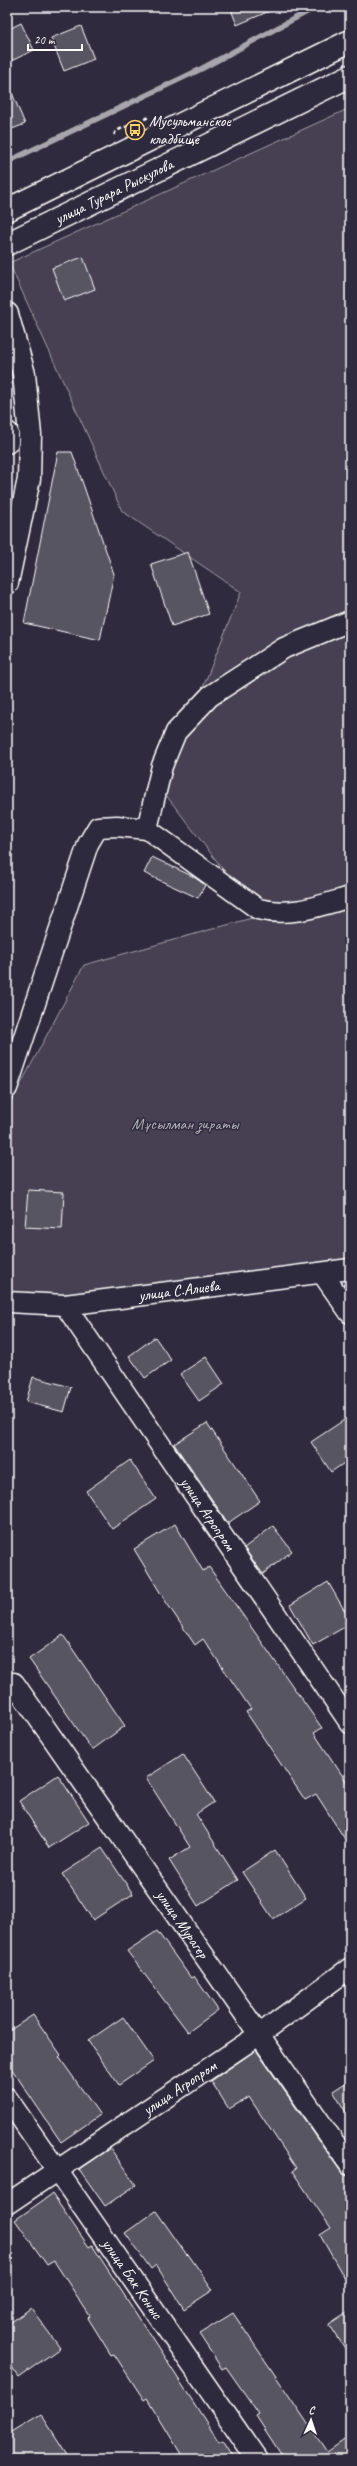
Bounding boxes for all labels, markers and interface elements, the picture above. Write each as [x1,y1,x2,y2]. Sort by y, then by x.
scale bar [28,26,82,52]
text: 20 m [34,32,56,48]
place label: Мусульманское кладбище [149,111,232,149]
bus stop icon: Мусульманское кладбище [124,119,146,141]
street label: улица Турара Рыскулова [51,154,178,229]
park label: Мұсылман зираты [132,1114,240,1134]
street label: улица С.Алиева [136,1275,222,1306]
street label: улица Агропром [175,1473,240,1555]
street label: улица Мурагер [151,1885,214,1963]
street label: улица Агропром [138,2056,221,2121]
street label: улица Бак Коныс [97,2234,168,2324]
north arrow [291,2400,331,2440]
text: С [308,2403,316,2417]

